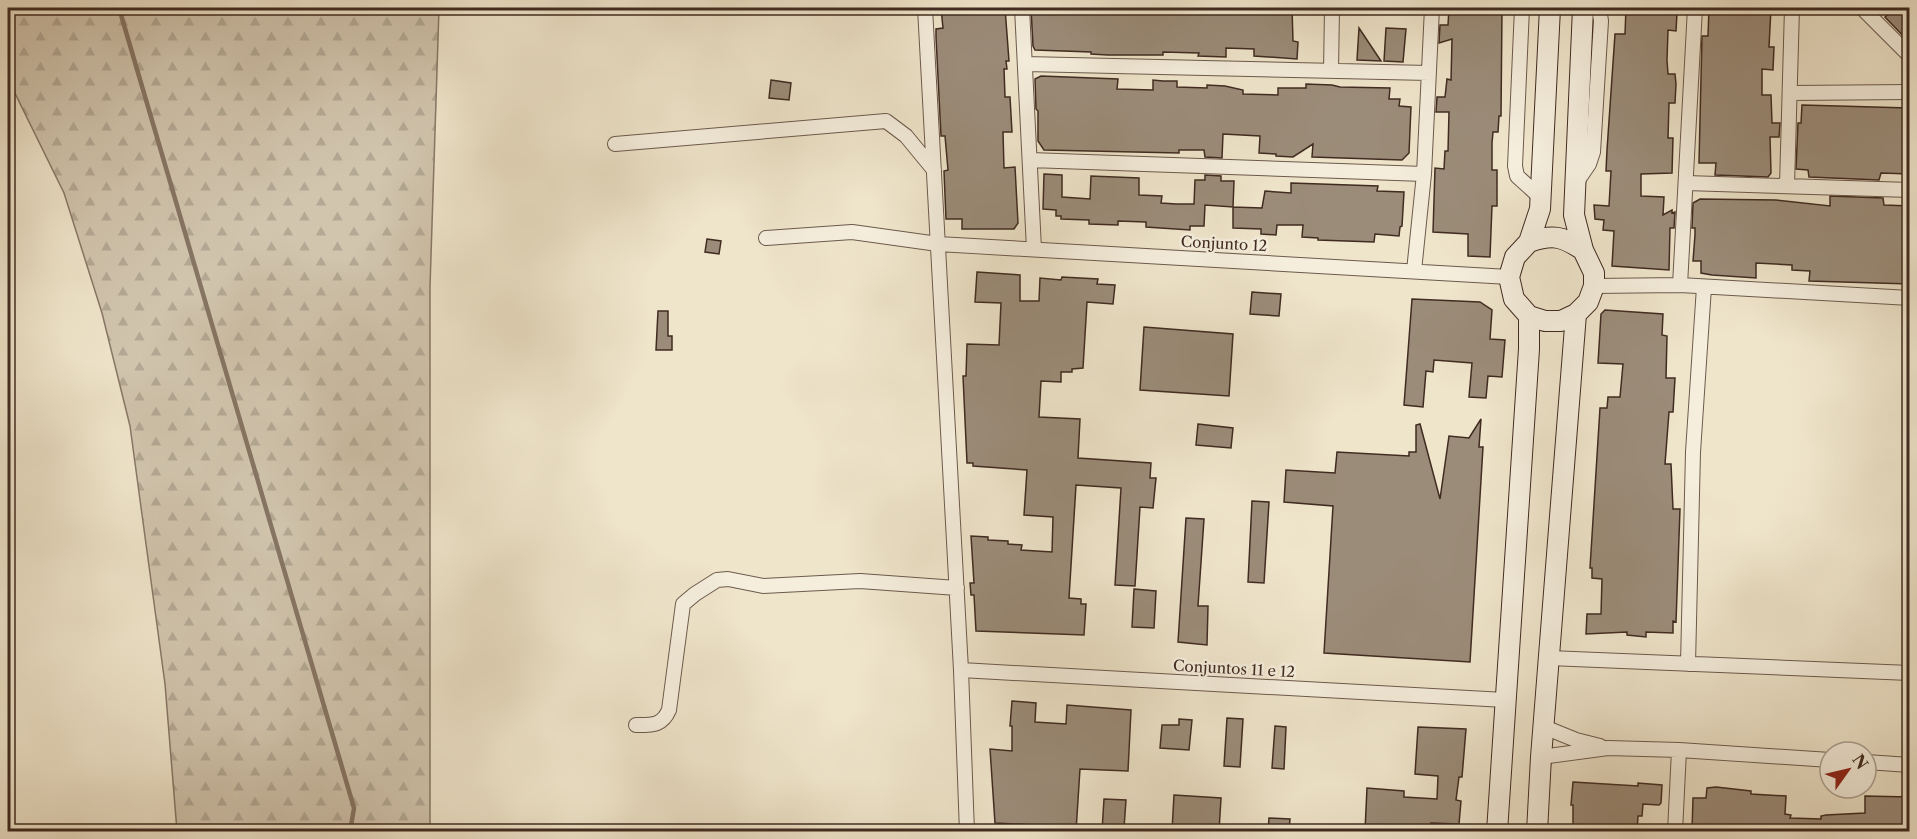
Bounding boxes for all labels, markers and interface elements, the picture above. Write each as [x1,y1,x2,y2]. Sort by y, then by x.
street label: Conjunto 12 [1180,232,1268,255]
street label: Conjuntos 11 e 12 [1173,656,1295,681]
north arrow [1818,740,1878,800]
text: N [1848,750,1873,773]

